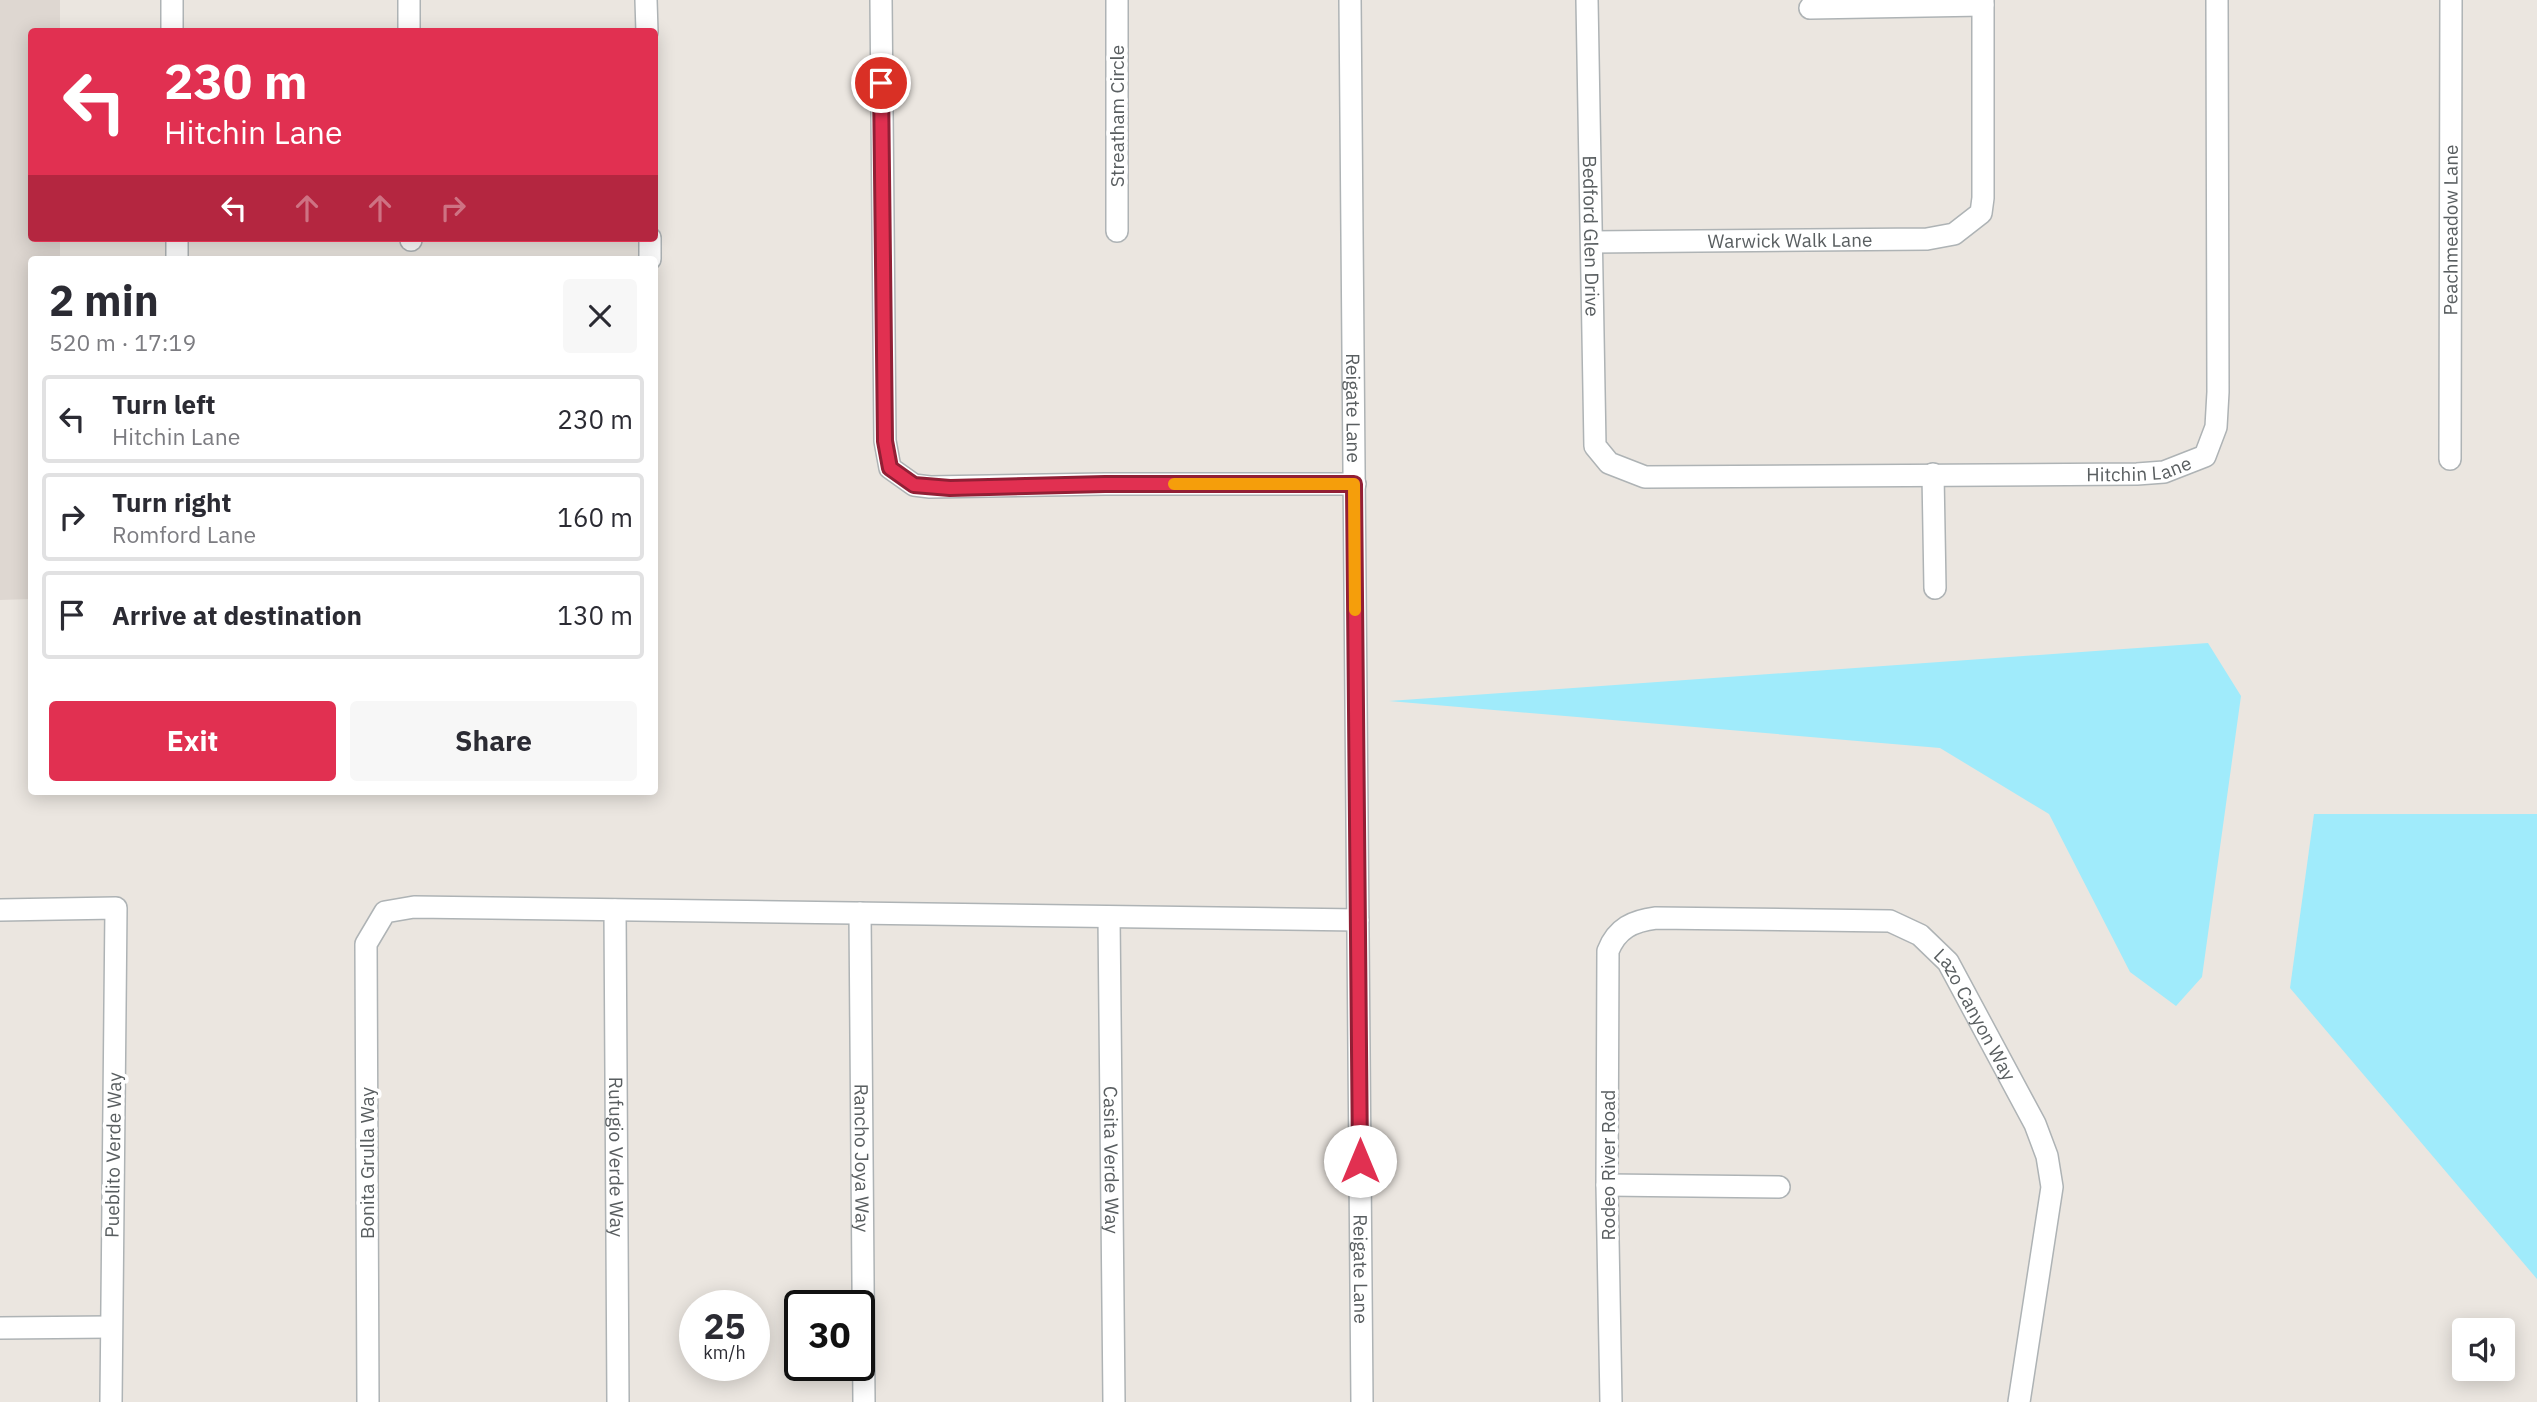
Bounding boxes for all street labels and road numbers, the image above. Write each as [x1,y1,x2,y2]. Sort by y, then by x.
street label: Streatham Circle [1105,45,1129,187]
street label: Peachmeadow Lane [2438,145,2463,315]
street label: Bedford Glen Drive [1578,155,1605,317]
street label: Warwick Walk Lane [1707,227,1873,253]
street label: Reigate Lane [1341,353,1366,463]
street label: Hitchin Lane [2086,451,2195,486]
street label: Lazo Canyon Way [1929,943,2022,1085]
street label: Pueblito Verde Way [100,1071,126,1238]
street label: Rufugio Verde Way [604,1077,629,1238]
street label: Rancho Joya Way [849,1083,875,1233]
street label: Bonita Grulla Way [355,1086,379,1239]
street label: Casita Verde Way [1099,1086,1124,1235]
street label: Rodeo River Road [1596,1090,1620,1240]
street label: Reigate Lane [1348,1214,1373,1324]

